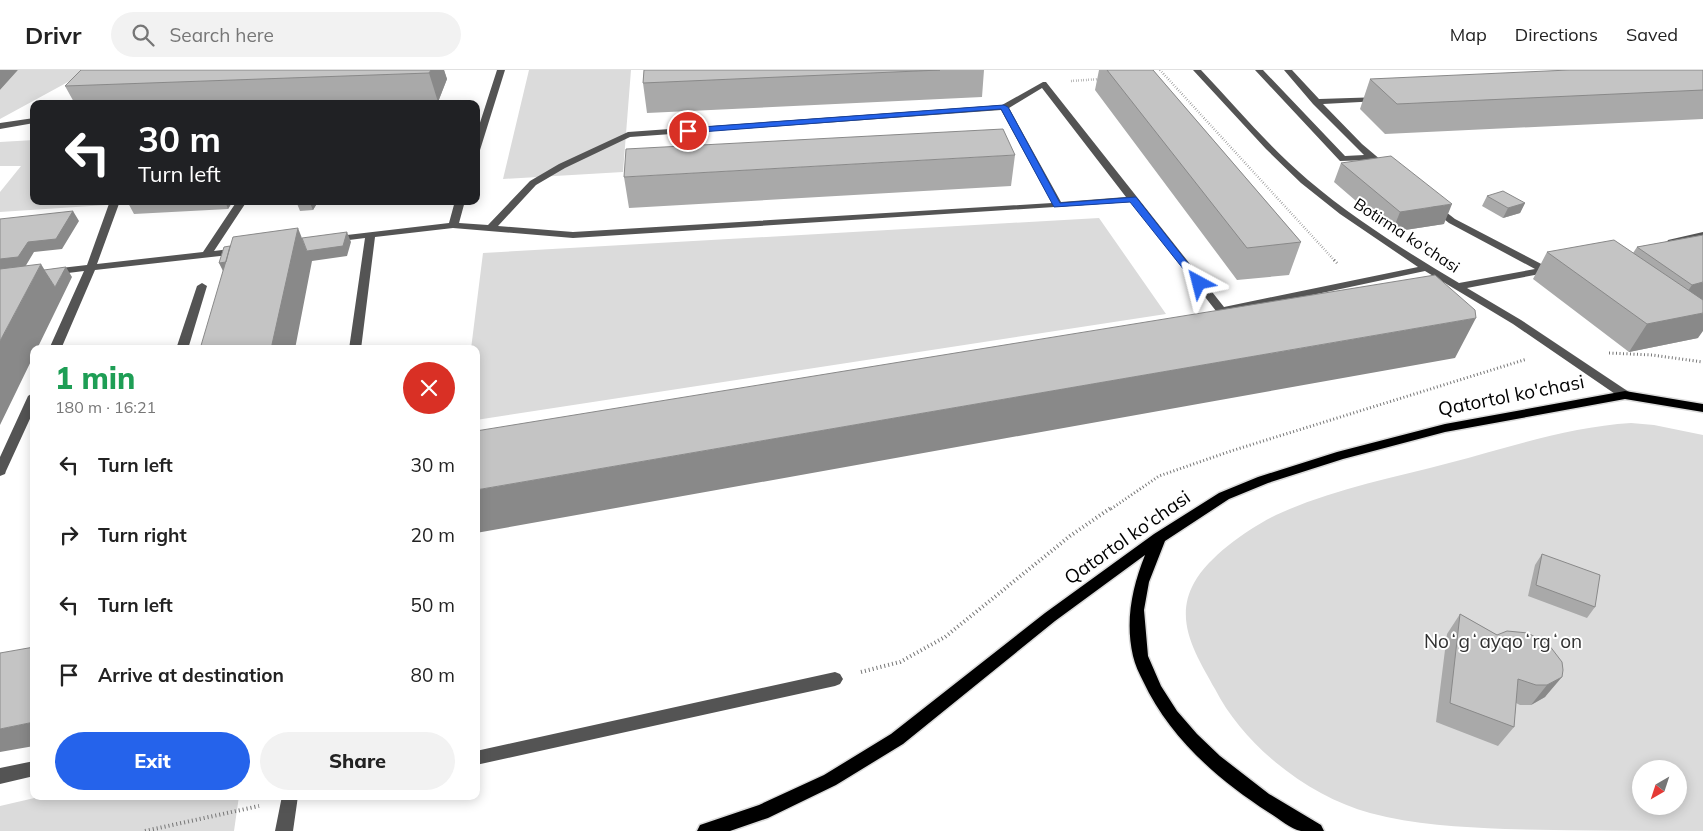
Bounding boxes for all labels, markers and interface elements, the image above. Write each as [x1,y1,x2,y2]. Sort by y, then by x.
search box [111,12,461,57]
text: Drivr [25,20,81,50]
icon: search [129,21,157,49]
text: Search here [169,23,274,47]
text: Map [1450,23,1487,46]
text: Directions [1515,23,1598,46]
text: Saved [1626,23,1678,46]
pin [667,110,709,152]
text: 30 m [138,117,221,161]
icon: arrive [674,117,702,145]
icon: left [55,120,120,185]
text: Turn left [138,160,221,188]
street label: Botirma ko'chasi [1350,193,1464,277]
position arrow [1172,256,1224,308]
text: 1 min [55,359,135,397]
button: close [403,362,455,414]
street label: Qatortol ko'chasi [1436,369,1586,421]
text: 180 m · 16:21 [55,397,156,417]
icon: left [55,451,83,479]
text: Turn left [98,453,173,477]
text: 30 m [411,453,455,477]
street label: Qatortol ko'chasi [1059,485,1195,589]
icon: right [55,521,83,549]
text: Turn right [98,523,187,547]
text: 20 m [411,523,455,547]
icon: left [55,591,83,619]
text: Turn left [98,593,173,617]
text: 50 m [411,593,455,617]
park label: Noʻgʻayqoʻrgʻon [1424,629,1582,653]
icon: arrive [55,661,83,689]
text: Arrive at destination [98,663,284,687]
text: 80 m [411,663,455,687]
button: Exit [55,732,250,790]
button: Share [260,732,455,790]
north arrow [1632,760,1688,815]
map controls [1632,760,1687,815]

